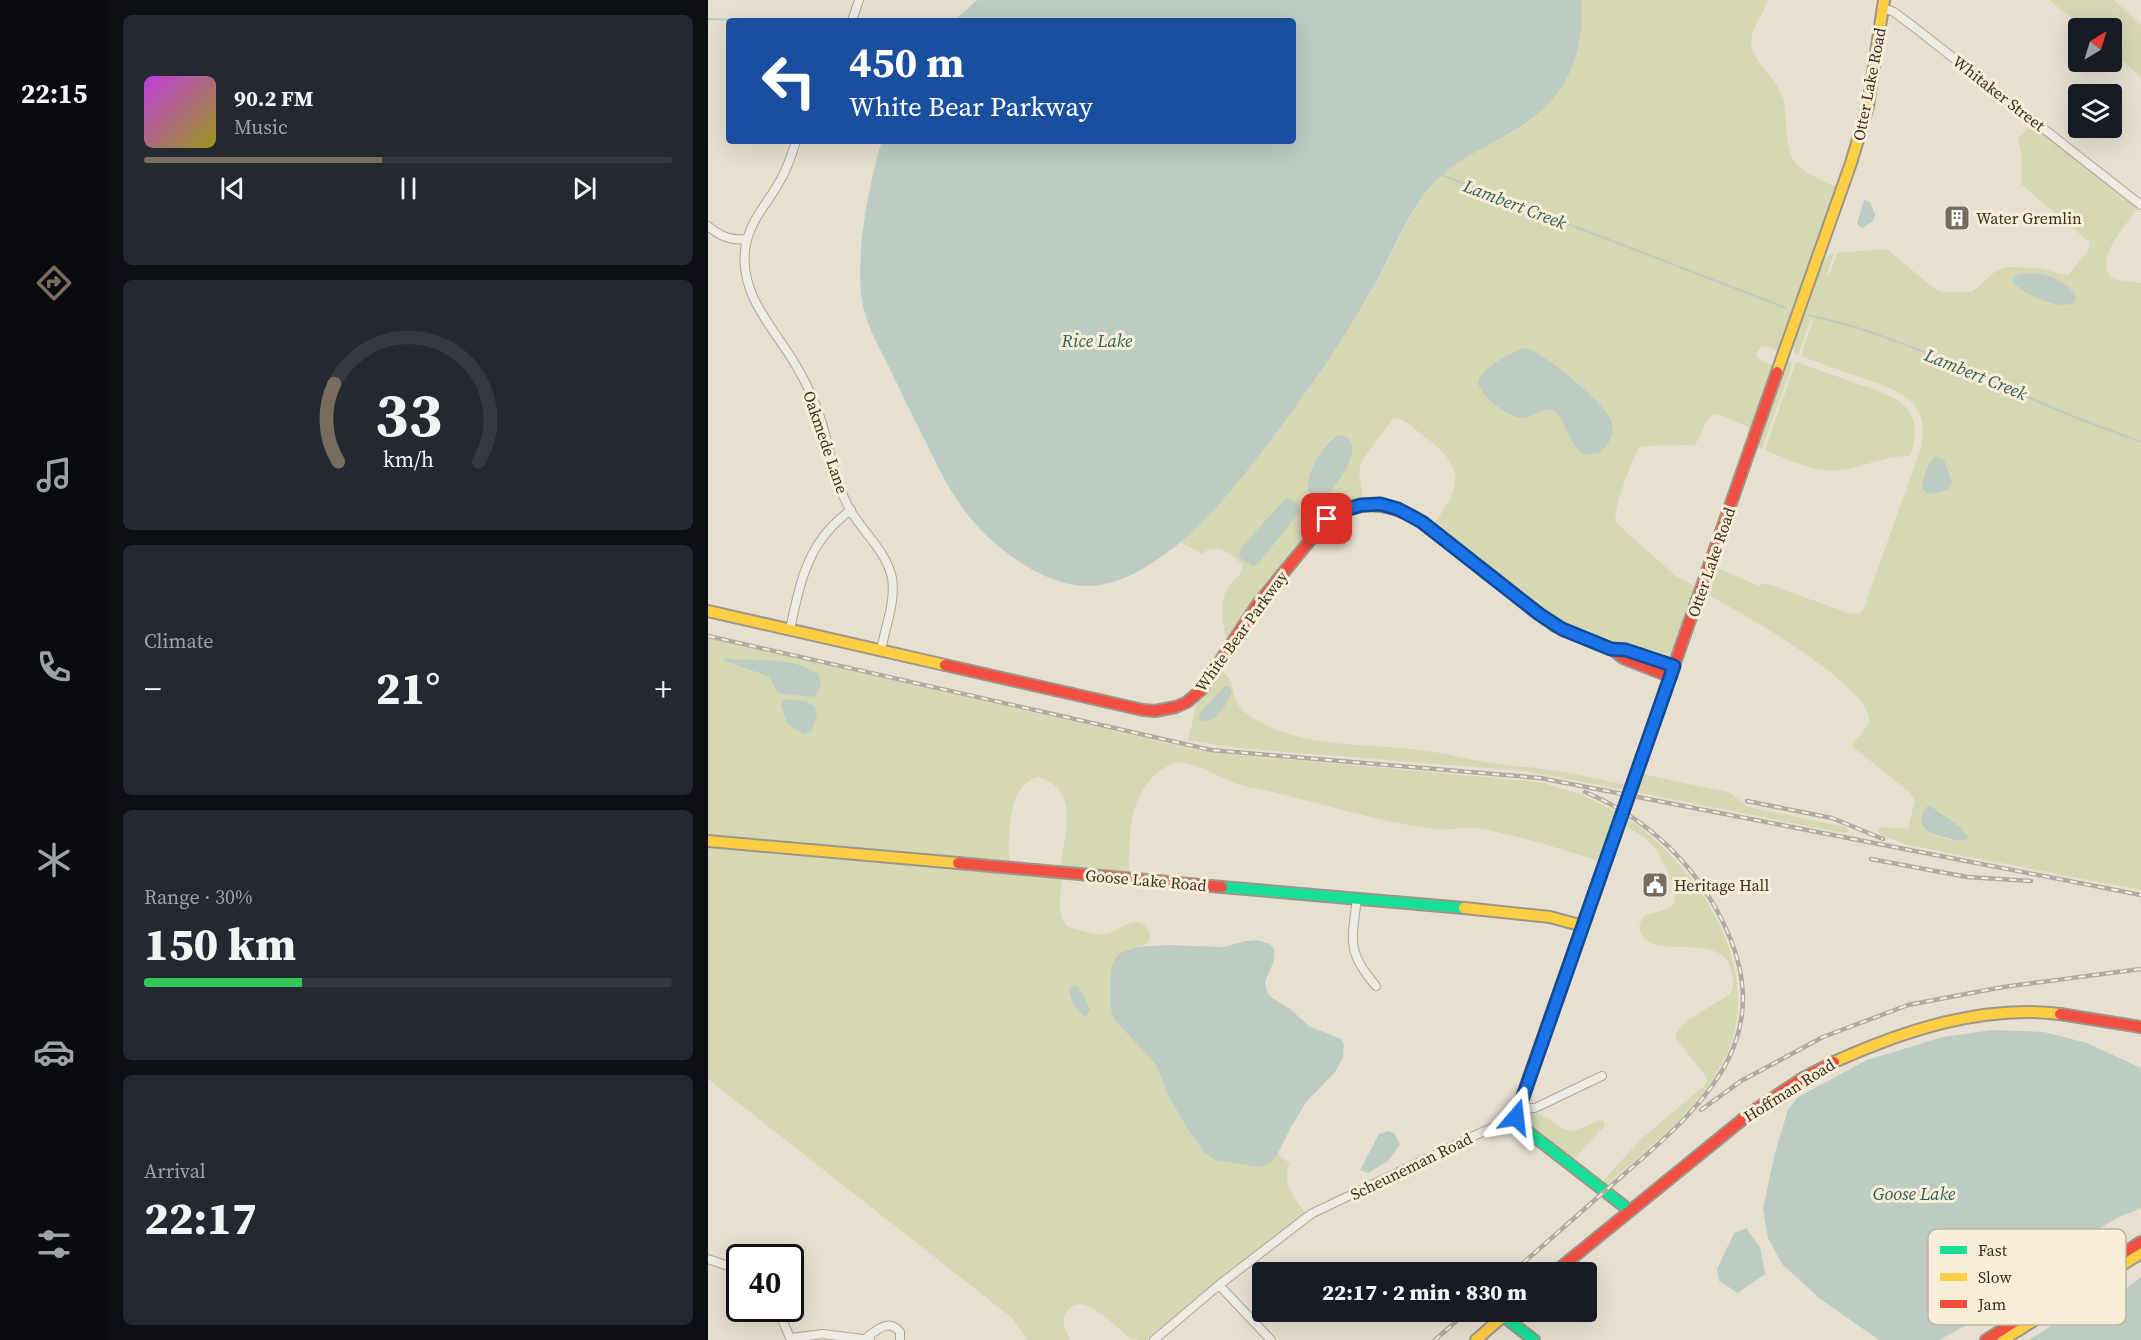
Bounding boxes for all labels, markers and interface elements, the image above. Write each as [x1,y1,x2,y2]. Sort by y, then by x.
north arrow [2068,18,2122,72]
map controls [2068,18,2122,138]
street label: Otter Lake Road [1847,26,1891,142]
text: 450 m [849,33,964,91]
icon: left [750,42,828,120]
street label: Whitaker Street [1948,50,2050,137]
text: 22:15 [21,75,87,112]
text: 90.2 FM [234,83,313,113]
button: layers [2068,84,2122,138]
text: White Bear Parkway [849,88,1093,125]
text: Music [234,113,288,141]
icon: previous [216,172,249,205]
icon: pause [392,172,425,205]
icon: next [568,172,601,205]
water label: Lambert Creek [1459,173,1571,235]
building icon: Water Gremlin [1942,203,1972,233]
place label: Water Gremlin [1976,207,2082,229]
icon: directions [33,262,75,304]
water label: Rice Lake [1061,328,1133,353]
water label: Lambert Creek [1920,342,2031,406]
text: 33 [374,371,442,457]
street label: Oakmede Lane [798,388,854,496]
text: km/h [382,445,434,474]
icon: music [33,454,75,496]
pin [1301,493,1352,544]
icon: arrive [1310,502,1343,535]
street label: Otter Lake Road [1682,504,1740,620]
street label: White Bear Parkway [1190,565,1293,696]
text: Climate [144,627,213,655]
icon: phone [33,646,75,688]
text: 21° [376,657,440,719]
text: − [144,666,162,711]
text: + [654,666,672,711]
icon: climate [33,839,75,881]
street label: Goose Lake Road [1084,864,1208,896]
public building icon: Heritage Hall [1640,870,1670,900]
place label: Heritage Hall [1674,874,1769,896]
text: Range · 30% [144,883,253,911]
text: 150 km [144,913,296,975]
icon: car [33,1031,75,1073]
street label: Hoffman Road [1739,1053,1839,1127]
position arrow [1484,1085,1548,1149]
street label: Scheuneman Road [1346,1127,1476,1205]
text: Arrival [144,1157,206,1185]
water label: Goose Lake [1873,1181,1956,1206]
text: 22:17 [144,1187,257,1249]
icon: filters [33,1223,75,1265]
legend [1928,1229,2126,1325]
text: Fast [1978,1239,2008,1261]
speed limit sign: 40 [726,1244,804,1322]
text: Slow [1978,1266,2013,1288]
text: 22:17 · 2 min · 830 m [1322,1277,1527,1307]
text: Jam [1977,1293,2006,1315]

